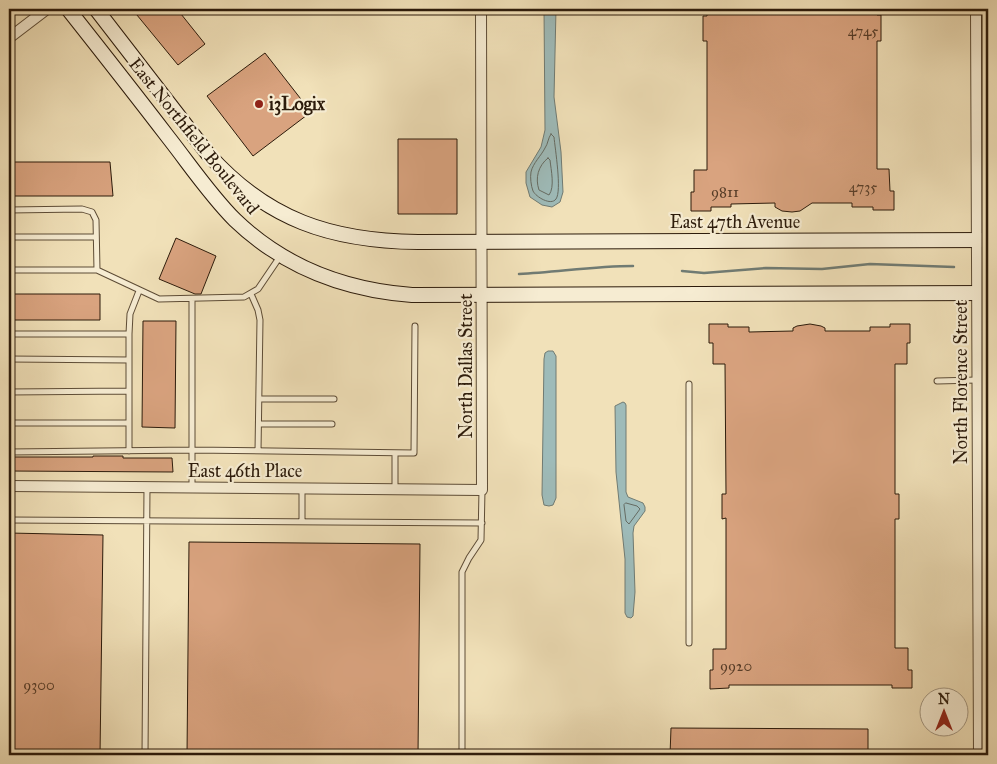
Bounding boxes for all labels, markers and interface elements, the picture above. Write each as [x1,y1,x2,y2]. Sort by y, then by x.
house number: 4745 [848,22,878,40]
street label: East Northfield Boulevard [124,53,264,219]
place label: i3Logix [269,93,326,116]
marker: i3Logix [253,98,265,110]
house number: 4735 [849,178,877,196]
house number: 9811 [711,183,739,201]
street label: East 47th Avenue [670,211,800,233]
street label: North Dallas Street [455,293,477,439]
street label: North Florence Street [950,299,972,464]
street label: East 46th Place [188,460,302,482]
house number: 9920 [720,657,752,675]
house number: 9300 [23,676,55,694]
north arrow [920,686,970,736]
text: N [938,691,950,708]

